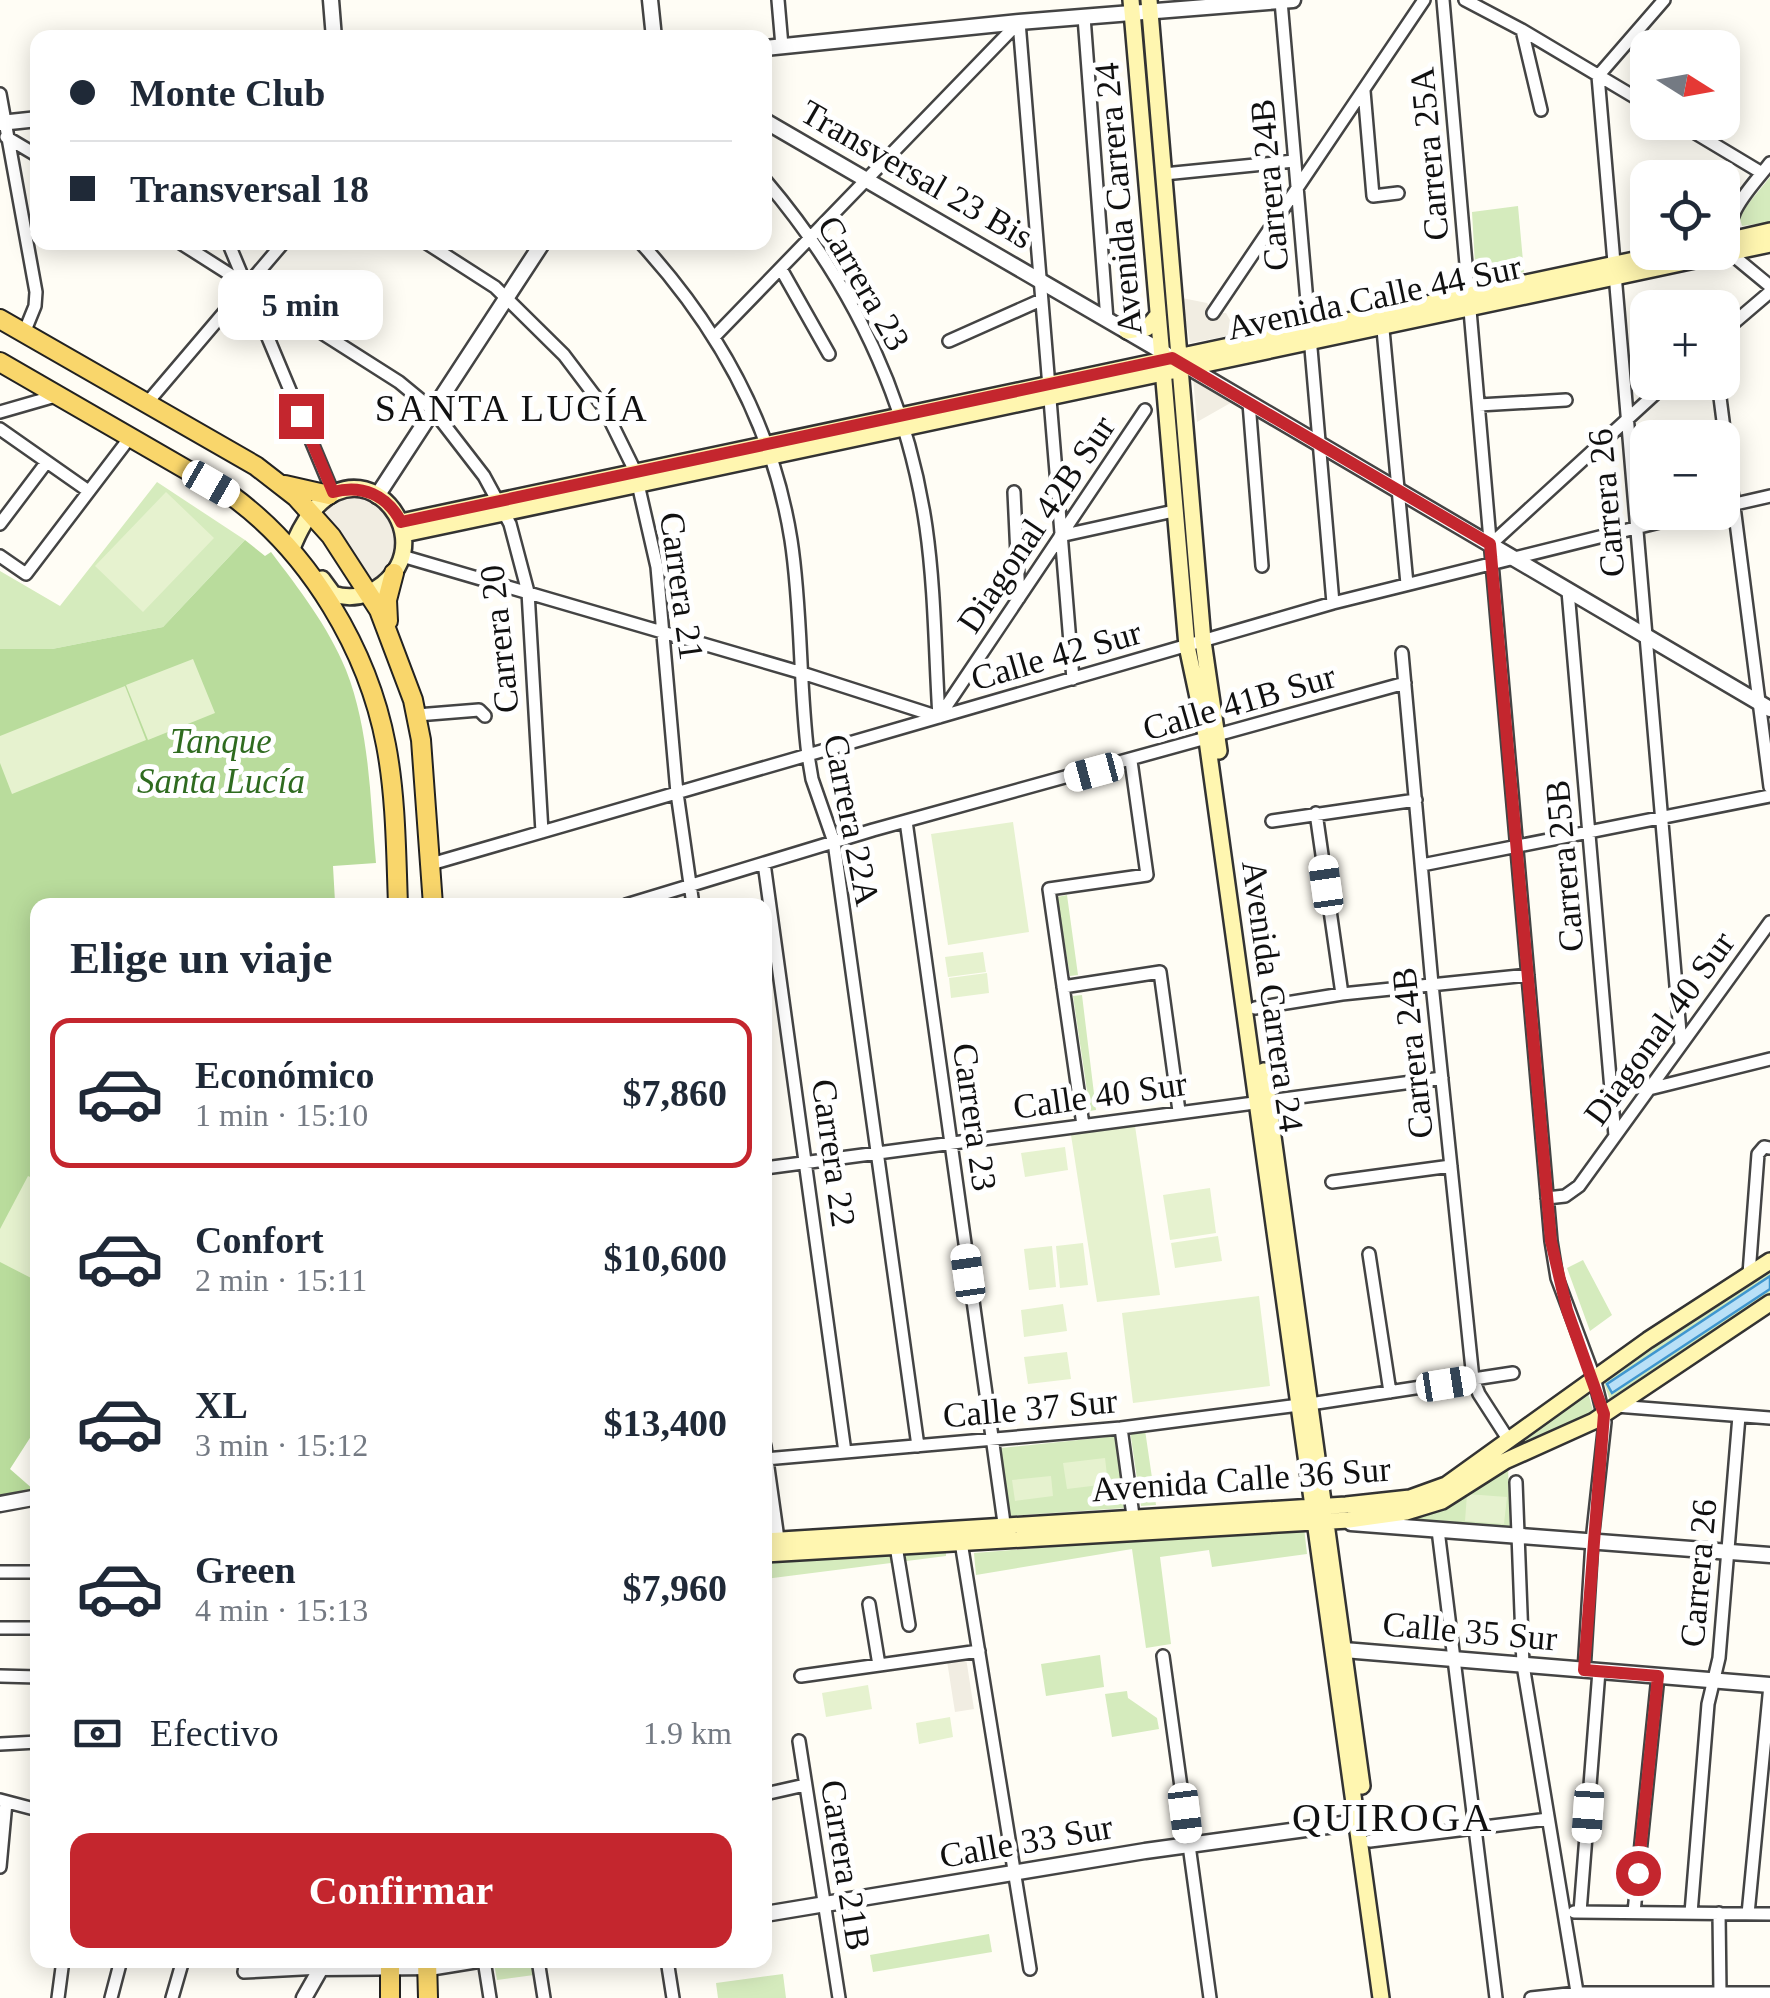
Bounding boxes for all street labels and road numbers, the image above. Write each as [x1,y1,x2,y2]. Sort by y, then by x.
street label: Avenida Carrera 24 [1087,61,1150,337]
street label: Carrera 25A [1402,65,1457,242]
street label: Transversal 23 Bis [794,92,1040,257]
street label: Carrera 24B [1243,98,1296,272]
street label: Carrera 23 [810,209,918,357]
street label: Avenida Calle 44 Sur [1223,247,1525,348]
street label: Diagonal 42B Sur [950,408,1123,640]
street label: Carrera 26 [1581,427,1632,579]
street label: Carrera 21 [652,510,711,662]
street label: Carrera 20 [472,563,527,715]
street label: Calle 42 Sur [967,613,1146,698]
street label: Calle 41B Sur [1138,656,1340,749]
street label: Carrera 22A [816,731,887,910]
street label: Carrera 25B [1538,779,1591,953]
street label: Avenida Carrera 24 [1234,858,1311,1134]
street label: Diagonal 40 Sur [1576,924,1743,1133]
street label: Carrera 24B [1384,965,1441,1141]
street label: Carrera 23 [945,1041,1004,1193]
street label: Calle 40 Sur [1011,1064,1190,1127]
street label: Carrera 22 [804,1077,863,1229]
street label: Calle 37 Sur [941,1381,1119,1436]
street label: Avenida Calle 36 Sur [1090,1450,1392,1509]
street label: Carrera 26 [1673,1497,1724,1649]
street label: Calle 35 Sur [1381,1604,1559,1659]
street label: Carrera 21B [813,1777,878,1953]
street label: Calle 33 Sur [937,1807,1116,1876]

